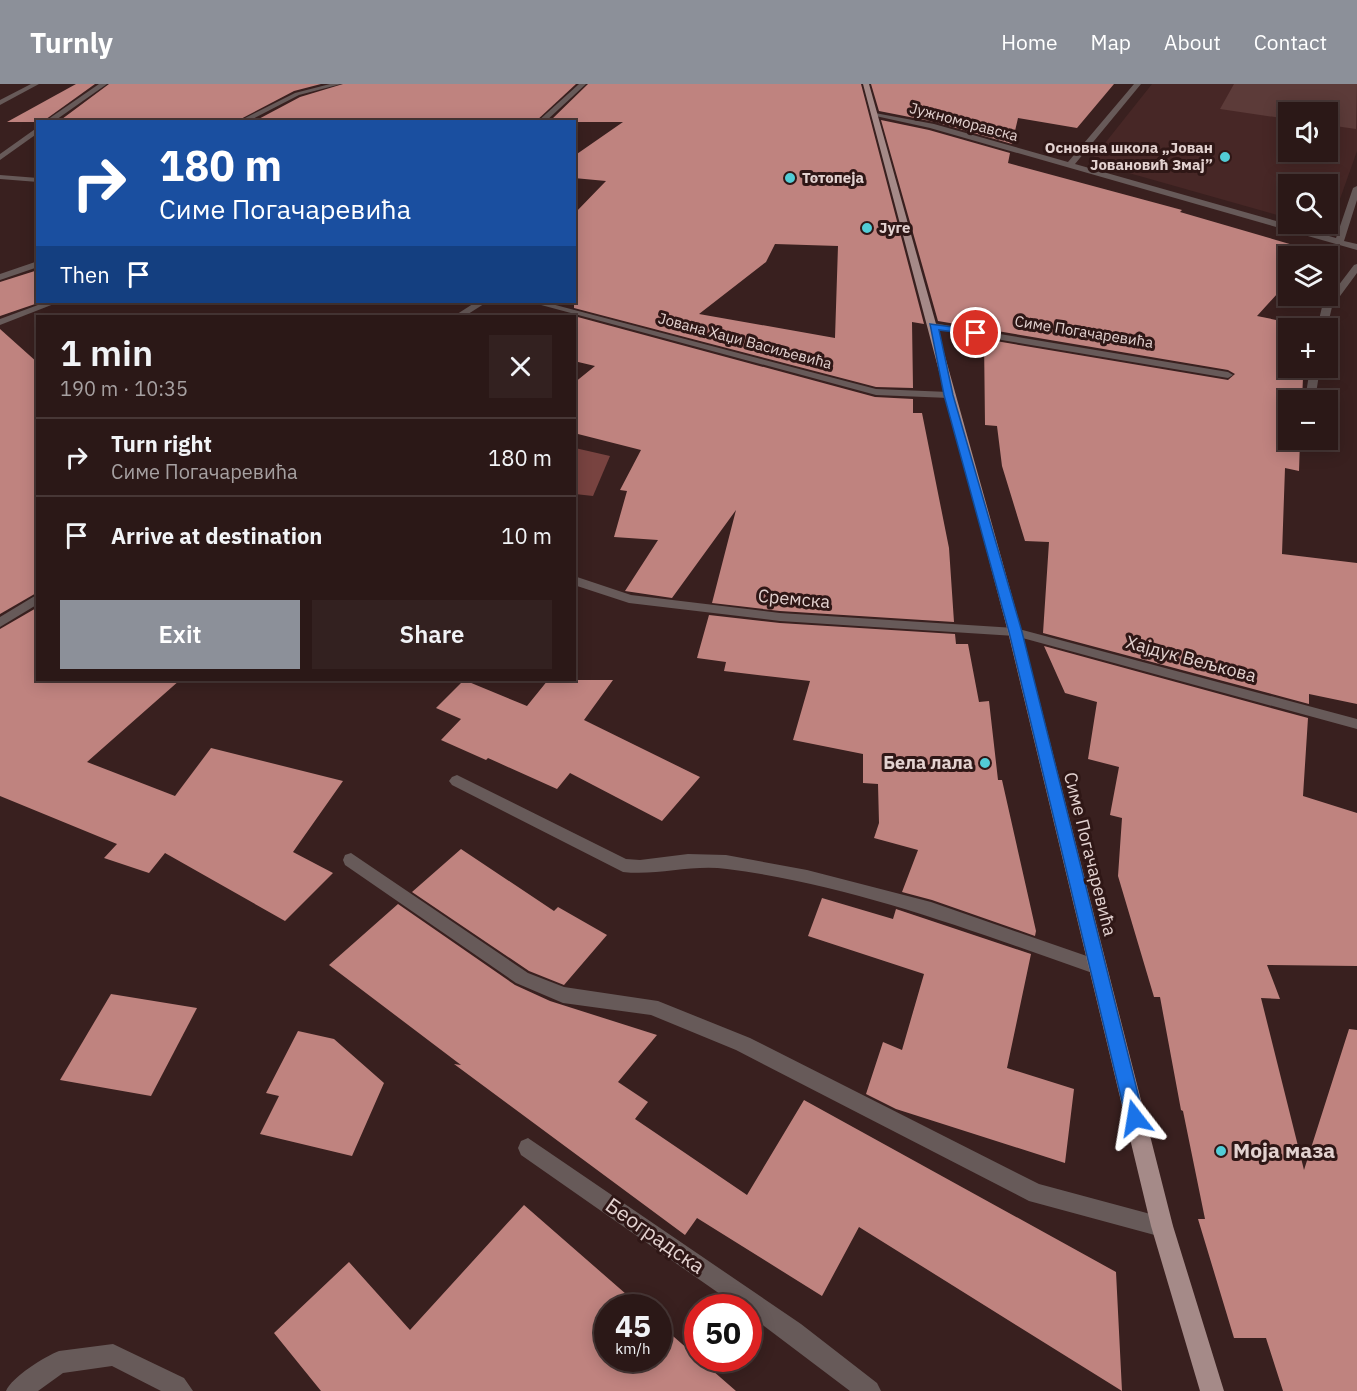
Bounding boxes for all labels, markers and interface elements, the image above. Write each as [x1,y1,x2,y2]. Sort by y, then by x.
text: Turnly [30,24,113,61]
text: Home [1001,28,1058,56]
text: Map [1091,28,1131,56]
text: About [1164,28,1221,56]
text: Contact [1254,28,1327,56]
street label: Јужноморавска [908,98,1020,145]
map controls [1278,102,1338,450]
button: sound [1278,102,1338,162]
text: 180 m [159,138,282,193]
place label: Основна школа „Јован Јовановић Змај” [1045,138,1213,174]
icon: right [60,144,138,222]
marker: Основна школа „Јован Јовановић Змај” [1218,150,1232,164]
place label: Тотопеја [802,168,864,187]
marker: Тотопеја [783,171,797,185]
button: search [1278,174,1338,234]
text: Симе Погачаревића [159,191,411,226]
place label: Југе [879,218,910,237]
marker: Југе [860,221,874,235]
button: layers [1278,246,1338,306]
icon: arrive [122,258,155,291]
text: Then [60,260,110,289]
pin [950,307,1001,358]
street label: Јована Хаџи Васиљевића [656,308,834,373]
street label: Симе Погачаревића [1013,311,1155,352]
icon: arrive [959,316,992,349]
button: + [1278,318,1338,378]
text: 1 min [60,329,153,376]
button: close [489,335,552,398]
text: 190 m · 10:35 [60,375,188,402]
button: − [1278,390,1338,450]
text: Turn right [111,429,212,458]
icon: right [60,441,93,474]
text: 180 m [488,443,552,472]
text: Симе Погачаревића [111,458,298,485]
icon: arrive [60,519,93,552]
text: Arrive at destination [111,521,322,550]
text: 10 m [501,521,552,550]
street label: Сремска [757,584,831,613]
button: Exit [60,600,300,669]
button: Share [312,600,552,669]
street label: Хајдук Вељкова [1123,630,1259,687]
place label: Бела лала [883,751,973,774]
marker: Бела лала [978,756,992,770]
street label: Симе Погачаревића [1059,770,1122,939]
position arrow [1103,1086,1167,1150]
place label: Моја маза [1233,1136,1335,1164]
marker: Моја маза [1214,1144,1228,1158]
street label: Београдска [600,1191,711,1280]
speed limit sign: 50 [684,1294,762,1372]
text: 45 [615,1306,651,1345]
text: km/h [615,1339,651,1358]

